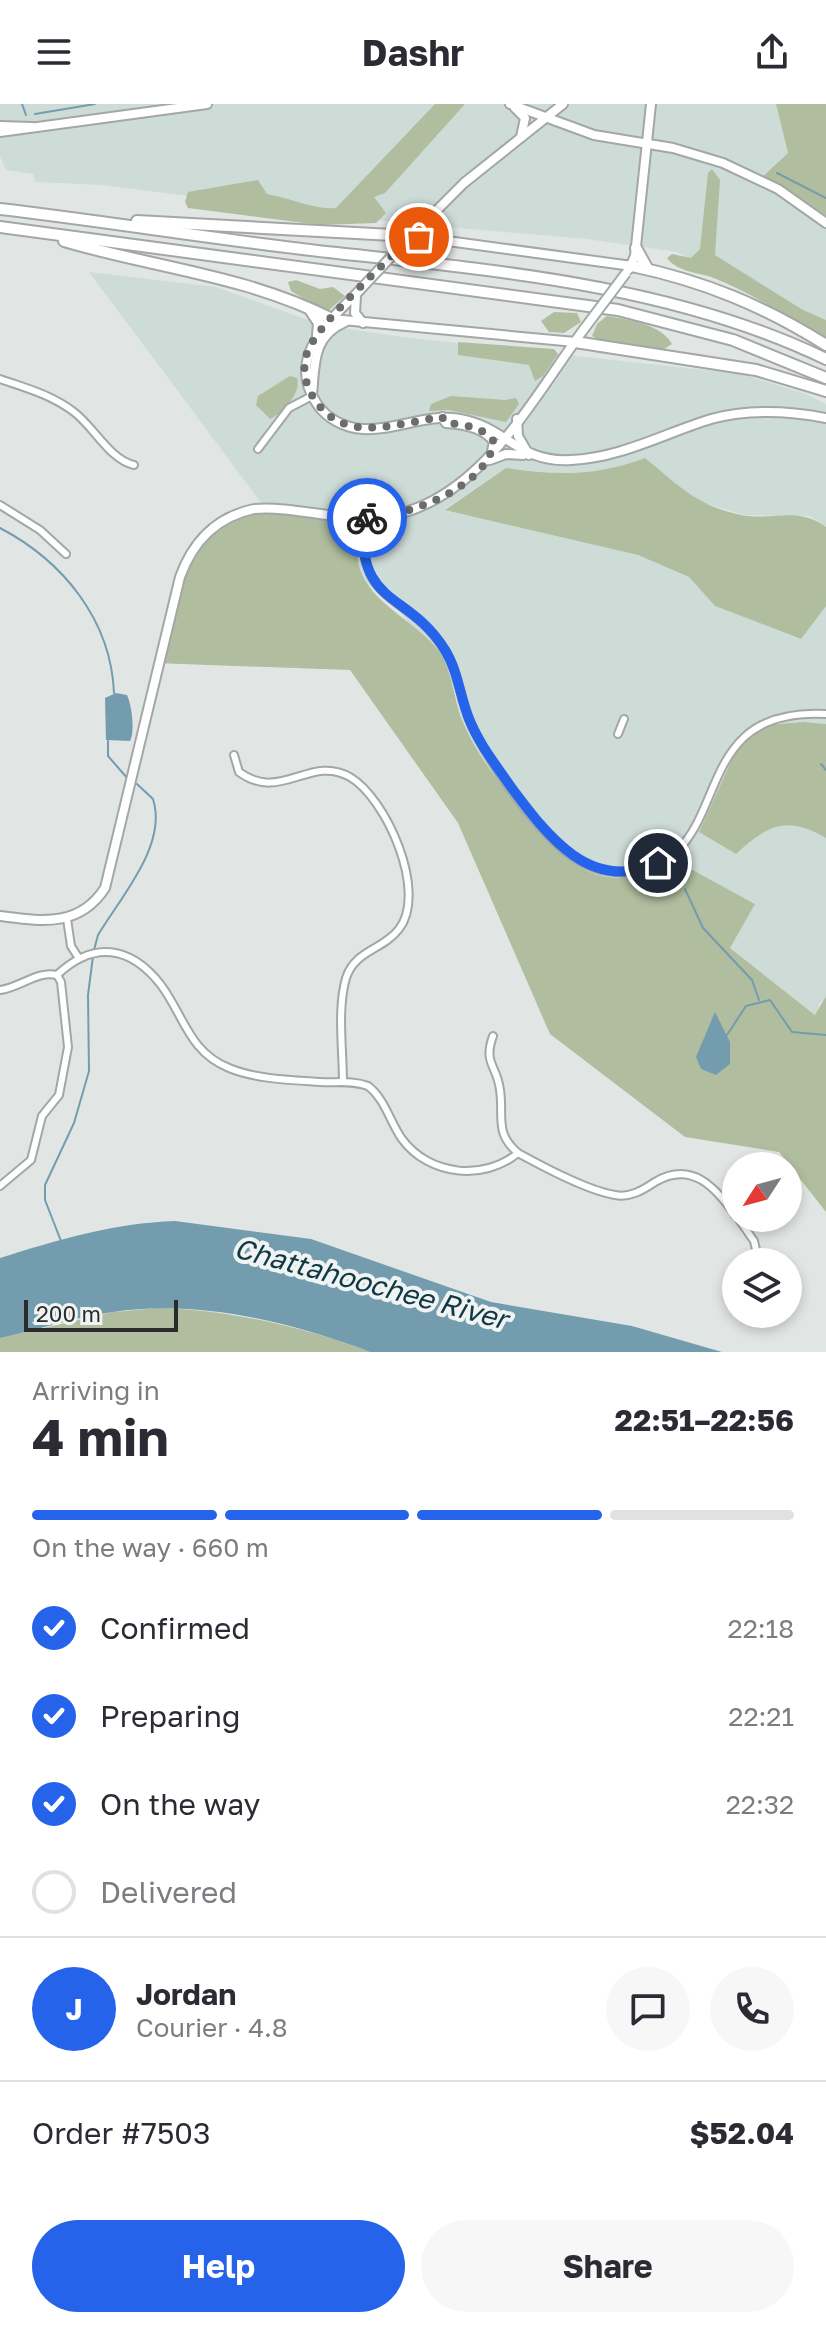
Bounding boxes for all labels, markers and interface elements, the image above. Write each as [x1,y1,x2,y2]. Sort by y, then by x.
icon: menu [32,30,76,74]
icon: share [750,30,794,74]
text: Dashr [362,31,464,74]
pin [385,203,453,271]
icon: bag [397,215,441,259]
courier [327,478,407,558]
icon: bike [345,496,389,540]
pin [624,829,692,897]
icon: home [636,841,680,885]
north arrow [722,1152,802,1232]
map controls [722,1152,802,1328]
water label: Chattahoochee River [231,1231,515,1336]
button: layers [722,1248,802,1328]
scale bar [24,1296,178,1332]
text: 200 m [36,1300,101,1327]
text: Arriving in [32,1375,160,1406]
text: 22:51–22:56 [615,1402,794,1438]
text: 4 min [32,1405,169,1467]
text: On the way · 660 m [32,1532,269,1563]
icon: check [32,1606,76,1650]
text: Confirmed [100,1610,250,1646]
text: 22:18 [728,1613,794,1644]
icon: check [32,1694,76,1738]
text: Preparing [100,1698,241,1734]
text: 22:21 [728,1701,794,1732]
icon: check [32,1782,76,1826]
text: On the way [100,1786,260,1822]
text: 22:32 [726,1789,794,1820]
text: Delivered [100,1874,237,1910]
button: chat [606,1967,690,2051]
button: phone [710,1967,794,2051]
text: Jordan [136,1976,236,2012]
text: J [65,1991,83,2027]
text: Courier · 4.8 [136,2012,288,2043]
text: Order #7503 [32,2115,211,2151]
text: $52.04 [689,2115,794,2151]
button: Help [32,2220,405,2312]
button: Share [421,2220,794,2312]

